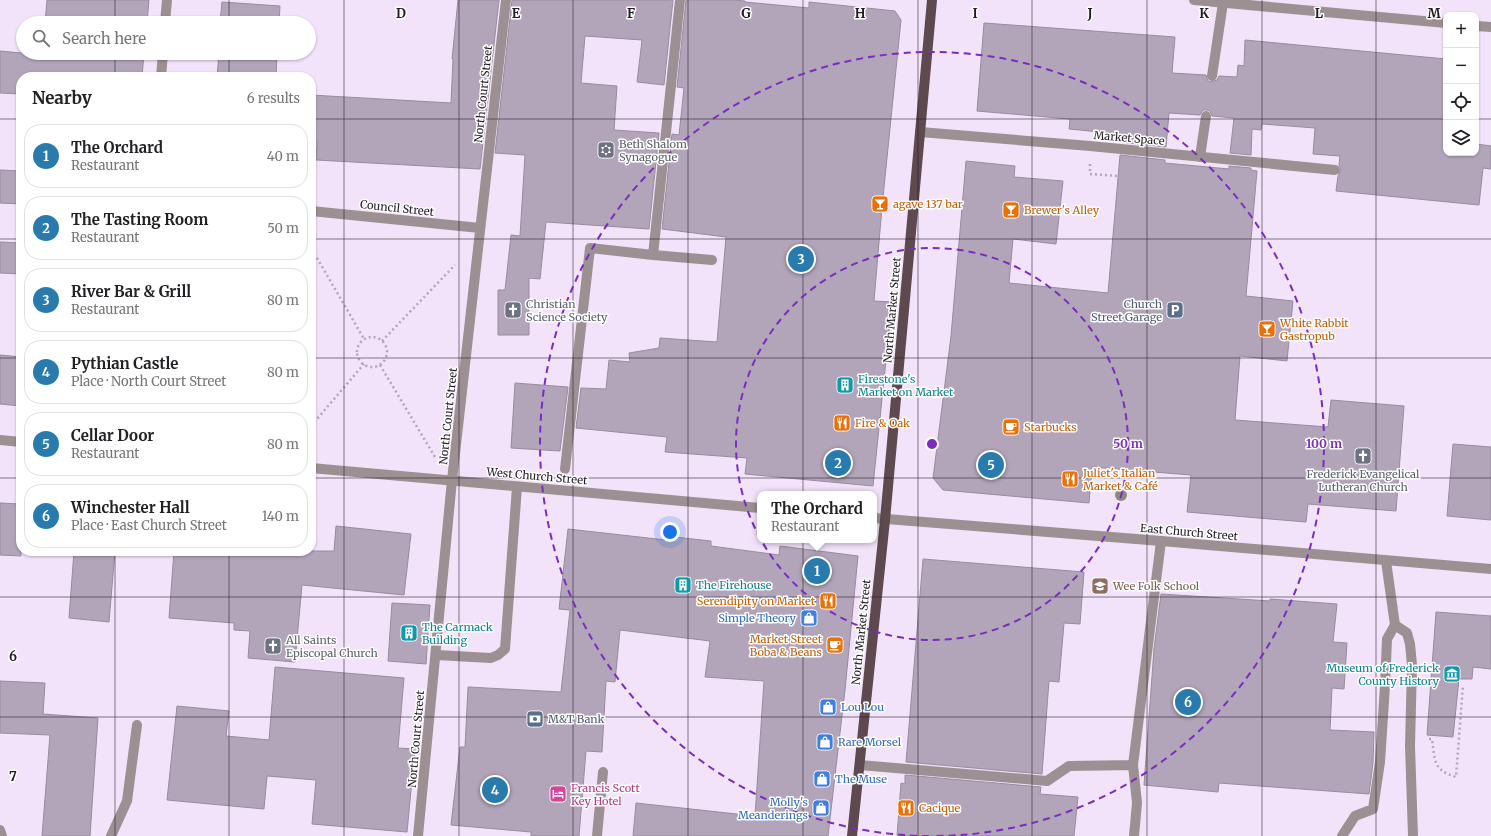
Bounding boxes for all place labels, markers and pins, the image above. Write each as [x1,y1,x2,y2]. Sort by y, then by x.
place label: Beth Shalom Synagogue [619,137,687,164]
synagogue icon: Beth Shalom Synagogue [596,140,616,160]
bar icon: agave 137 bar [870,194,890,214]
place label: agave 137 bar [893,197,963,211]
bar icon: Brewer's Alley [1001,200,1021,220]
place label: Brewer's Alley [1024,203,1100,217]
pin: 3 [788,244,814,274]
place label: Christian Science Society [526,297,608,324]
place label: Church Street Garage [1091,297,1163,324]
church icon: Christian Science Society [503,300,523,320]
parking icon: Church Street Garage [1165,300,1185,320]
place label: White Rabbit Gastropub [1279,316,1349,343]
bar icon: White Rabbit Gastropub [1257,319,1277,339]
place label: Firestone's Market on Market [858,372,954,399]
building icon: Firestone's Market on Market [835,375,855,395]
restaurant icon: Fire & Oak [832,413,852,433]
place label: Fire & Oak [855,416,910,430]
cafe icon: Starbucks [1001,417,1021,437]
place label: Starbucks [1024,420,1077,434]
centre of rings [925,437,939,451]
church icon: Frederick Evangelical Lutheran Church [1353,446,1373,466]
pin: 2 [825,448,851,478]
pin: 5 [978,450,1004,480]
place label: Juliet's Italian Market & Café [1082,466,1158,493]
place label: Frederick Evangelical Lutheran Church [1307,467,1420,494]
restaurant icon: Juliet's Italian Market & Café [1060,469,1080,489]
pin: 1 [804,556,830,586]
building icon: The Firehouse [673,575,693,595]
school or university icon: Wee Folk School [1090,576,1110,596]
place label: The Firehouse [696,578,772,592]
place label: Wee Folk School [1112,579,1200,593]
restaurant icon: Serendipity on Market [818,591,838,611]
place label: Serendipity on Market [697,594,816,608]
shop icon: Simple Theory [799,608,819,628]
place label: Simple Theory [718,611,797,625]
place label: The Carmack Building [422,620,493,647]
building icon: The Carmack Building [399,623,419,643]
place label: Market Street Boba & Beans [750,632,823,659]
place label: All Saints Episcopal Church [285,633,378,660]
cafe icon: Market Street Boba & Beans [825,635,845,655]
church icon: All Saints Episcopal Church [263,636,283,656]
place label: Museum of Frederick County History [1327,661,1440,688]
museum icon: Museum of Frederick County History [1442,664,1462,684]
pin: 6 [1175,687,1201,717]
shop icon: Lou Lou [818,697,838,717]
place label: Lou Lou [841,700,884,714]
bank icon: M&T Bank [525,709,545,729]
place label: M&T Bank [548,712,605,726]
shop icon: Rare Morsel [815,732,835,752]
place label: Rare Morsel [838,735,902,749]
shop icon: The Muse [812,769,832,789]
place label: The Muse [835,772,887,786]
pin: 4 [482,775,508,805]
place label: Francis Scott Key Hotel [571,781,640,808]
hotel icon: Francis Scott Key Hotel [548,784,568,804]
place label: Molly's Meanderings [738,795,808,822]
shop icon: Molly's Meanderings [811,798,831,818]
restaurant icon: Cacique [896,798,916,818]
place label: Cacique [919,801,961,815]

